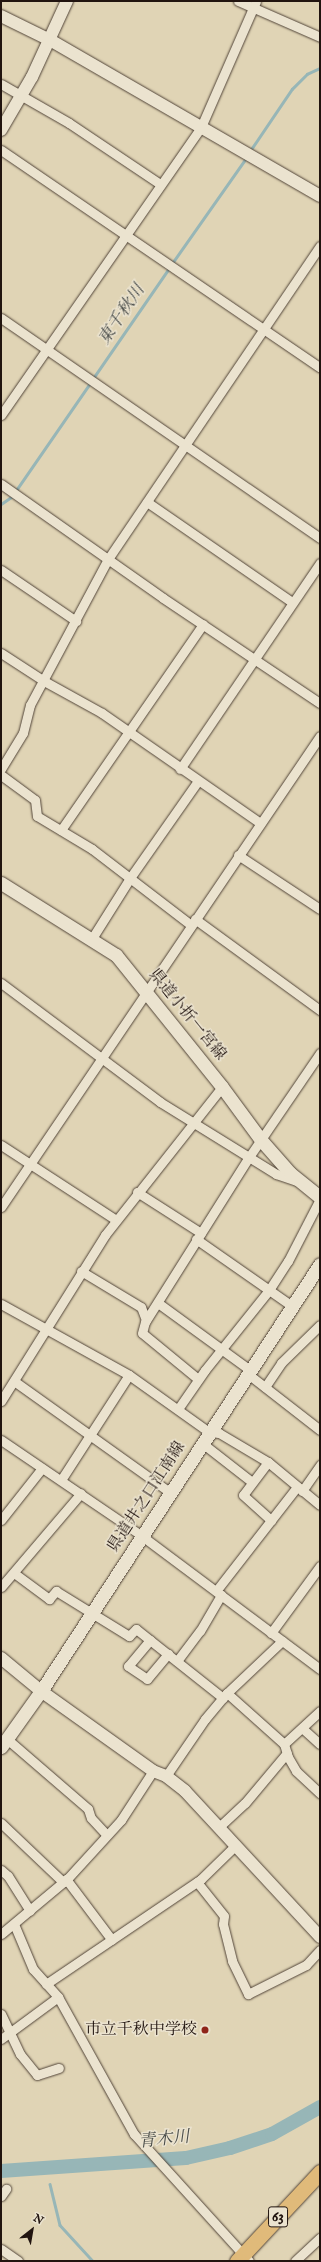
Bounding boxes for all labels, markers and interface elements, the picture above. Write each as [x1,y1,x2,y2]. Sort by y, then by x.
water label: 東千秋川 [95,281,149,349]
street label: 県道小折一宮線 [144,965,230,1065]
street label: 県道井之口江南線 [104,1438,190,1556]
place label: 市立千秋中学校 [85,2020,197,2040]
marker: 市立千秋中学校 [200,2025,210,2035]
water label: 青木川 [138,2127,190,2153]
road number: 63 [268,2204,288,2230]
north arrow [12,2210,52,2250]
text: N [30,2211,46,2228]

